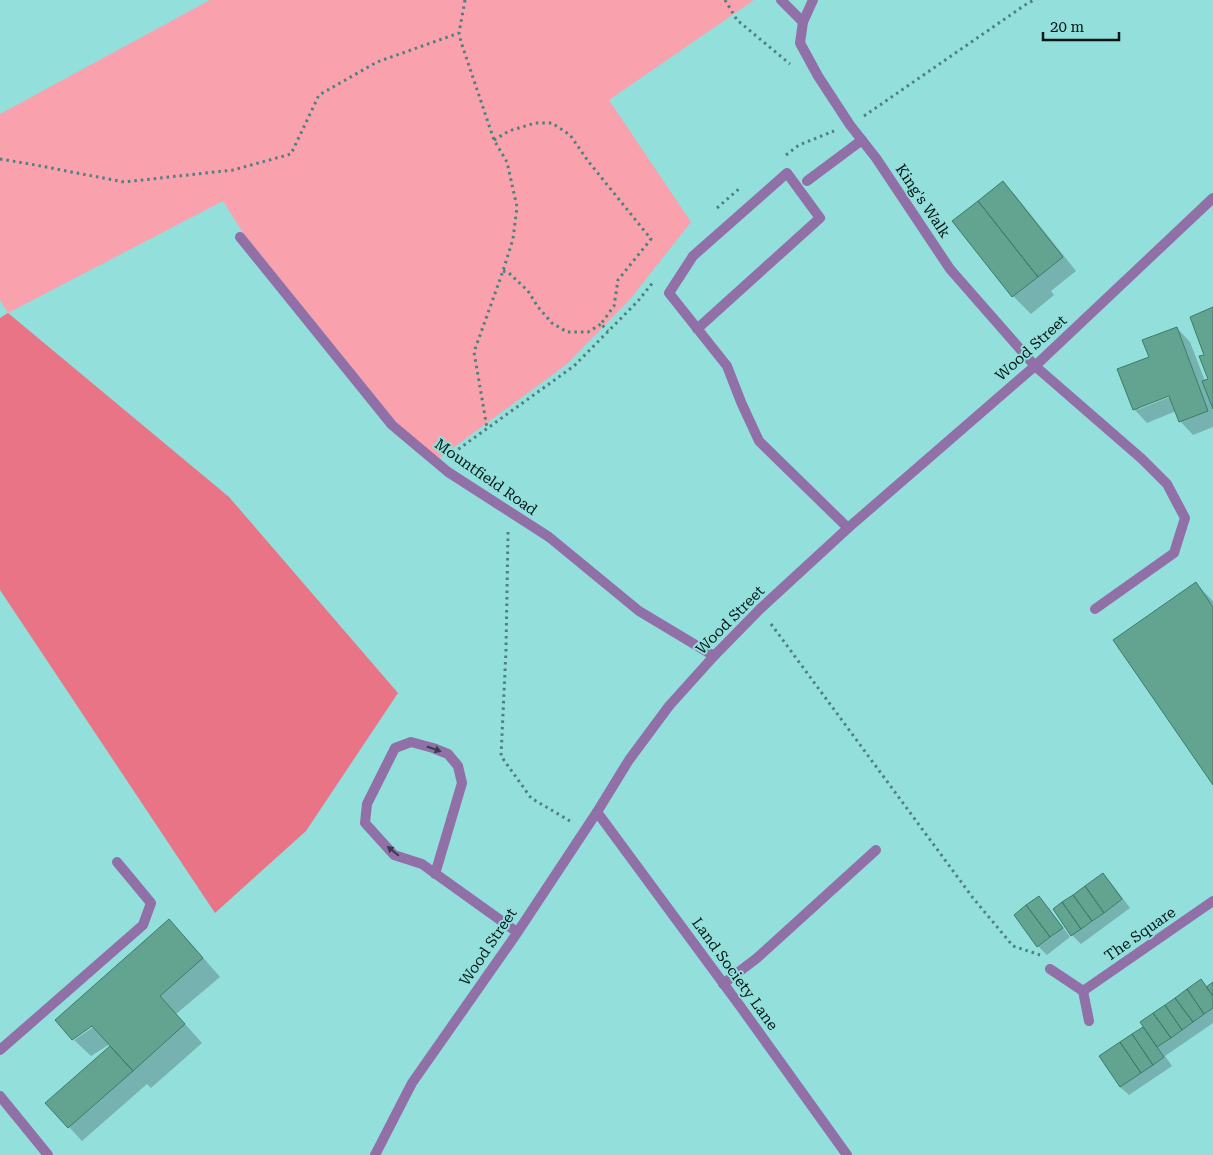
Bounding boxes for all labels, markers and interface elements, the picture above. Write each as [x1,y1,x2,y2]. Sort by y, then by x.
scale bar [1043,10,1119,42]
text: 20 m [1050,18,1085,36]
street label: King's Walk [892,161,955,242]
street label: Wood Street [992,311,1071,385]
street label: Mountfield Road [431,435,541,519]
street label: Wood Street [692,582,768,658]
one-way arrow [427,745,442,753]
one-way arrow [386,846,399,857]
street label: The Square [1101,903,1179,965]
street label: Wood Street [456,905,521,989]
street label: Land Society Lane [688,914,782,1034]

